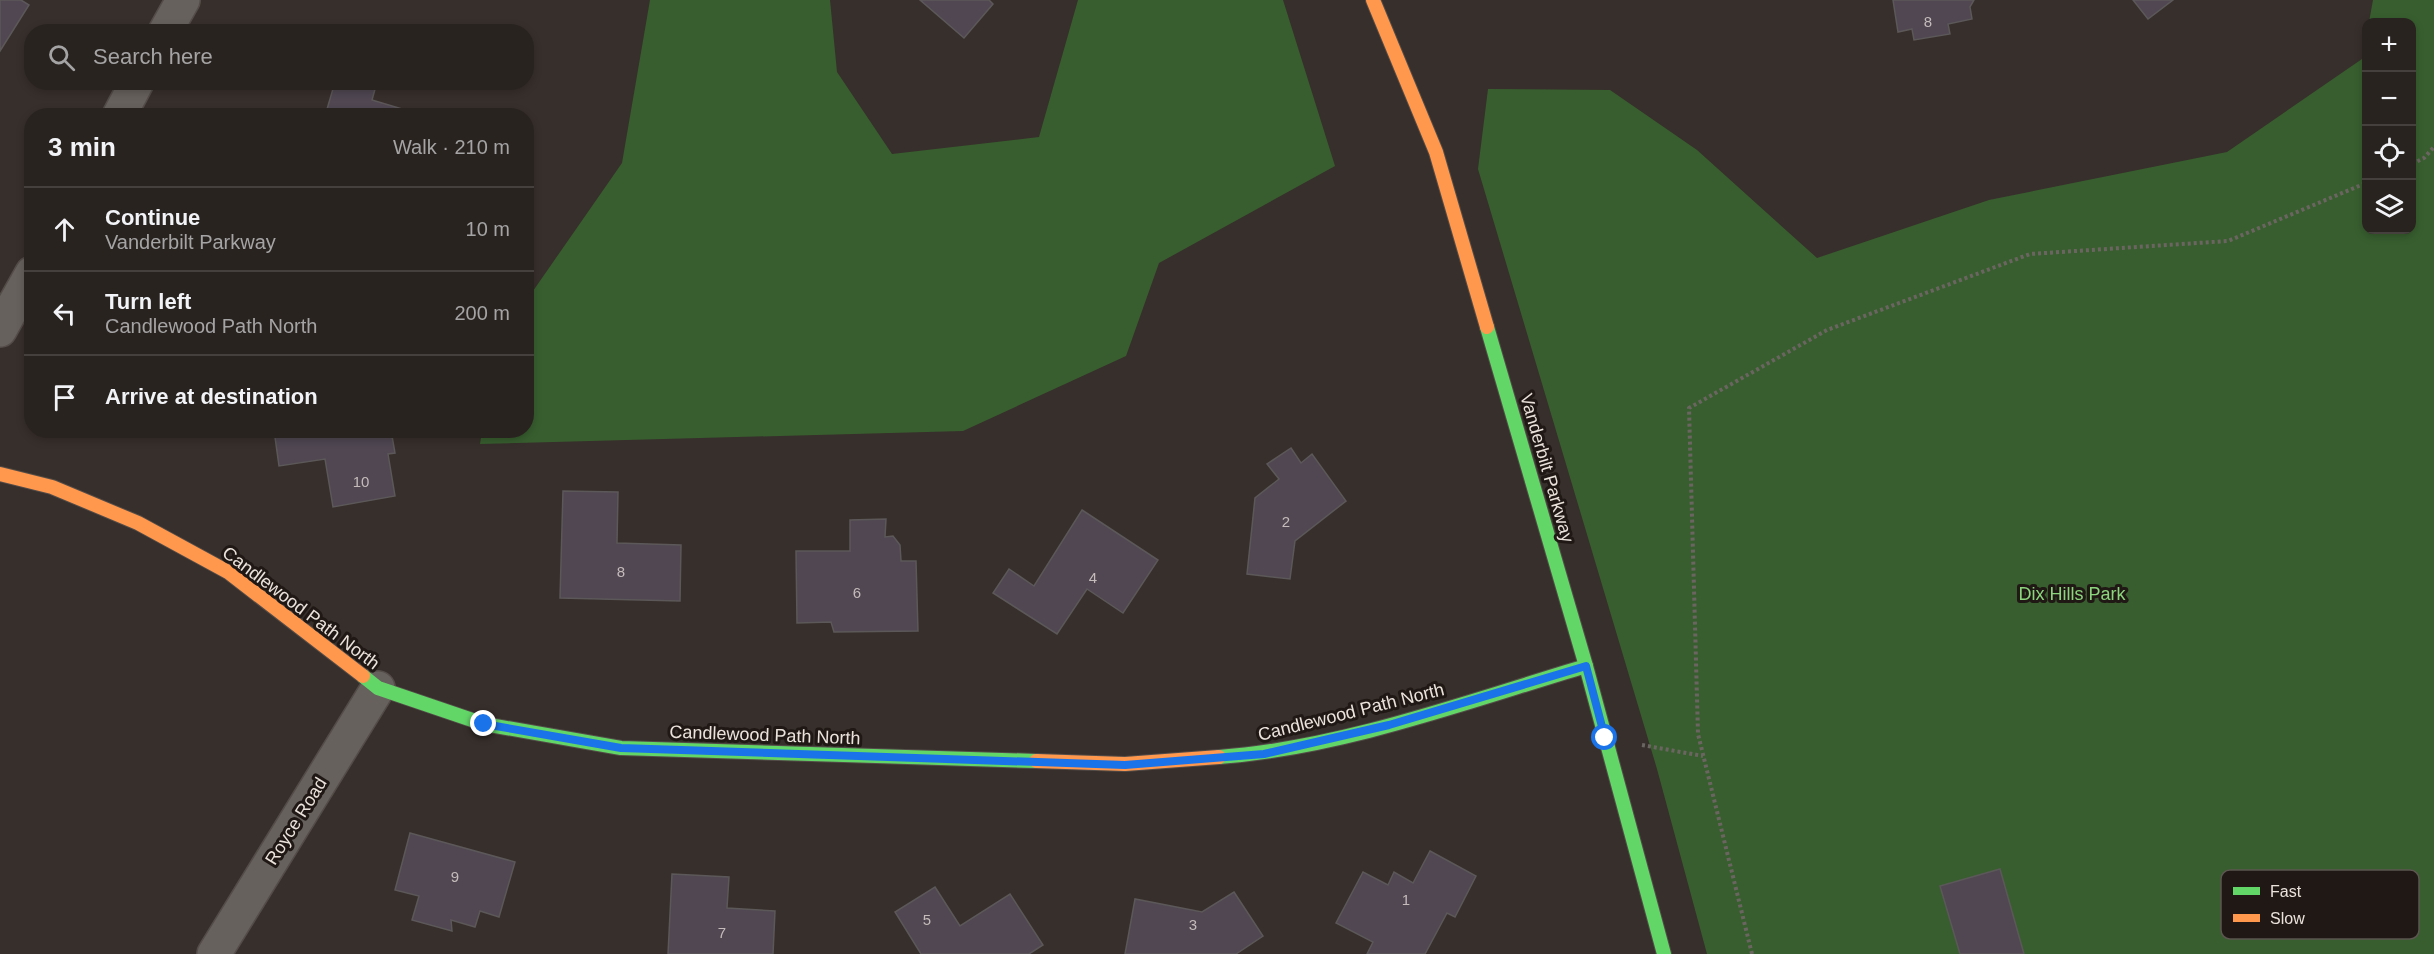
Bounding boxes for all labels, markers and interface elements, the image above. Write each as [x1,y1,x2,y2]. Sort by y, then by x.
house number: 8 [1924,13,1932,30]
map controls [2362,18,2416,234]
button: + [2362,18,2416,72]
search box [24,24,534,90]
icon: search [45,41,78,74]
text: Search here [93,44,213,69]
button: − [2362,72,2416,126]
button: locate [2362,126,2416,180]
text: 3 min [48,132,116,162]
text: Walk · 210 m [393,136,510,158]
button: layers [2362,180,2416,234]
text: Continue [105,205,200,230]
icon: ahead [48,213,81,246]
text: 10 m [466,218,510,240]
text: Vanderbilt Parkway [105,231,276,253]
text: Turn left [105,289,191,314]
icon: left [48,297,81,330]
text: 200 m [454,302,510,324]
text: Candlewood Path North [105,315,317,337]
icon: arrive [48,381,81,414]
text: Arrive at destination [105,384,318,409]
street label: Vanderbilt Parkway [1516,391,1578,545]
house number: 10 [353,473,369,490]
house number: 2 [1282,513,1290,530]
street label: Candlewood Path North [219,543,383,673]
house number: 8 [617,563,625,580]
house number: 4 [1089,569,1097,586]
house number: 6 [853,584,861,601]
park label: Dix Hills Park [2018,584,2126,604]
street label: Candlewood Path North [1256,679,1446,745]
route end [470,710,496,736]
street label: Candlewood Path North [669,722,861,748]
route start [1591,724,1617,750]
street label: Royce Road [261,774,331,868]
house number: 9 [451,868,459,885]
legend [2221,870,2419,939]
text: Fast [2270,883,2302,900]
house number: 1 [1402,891,1410,908]
text: Slow [2270,910,2305,927]
house number: 5 [923,911,931,928]
house number: 3 [1189,916,1197,933]
house number: 7 [718,924,726,941]

